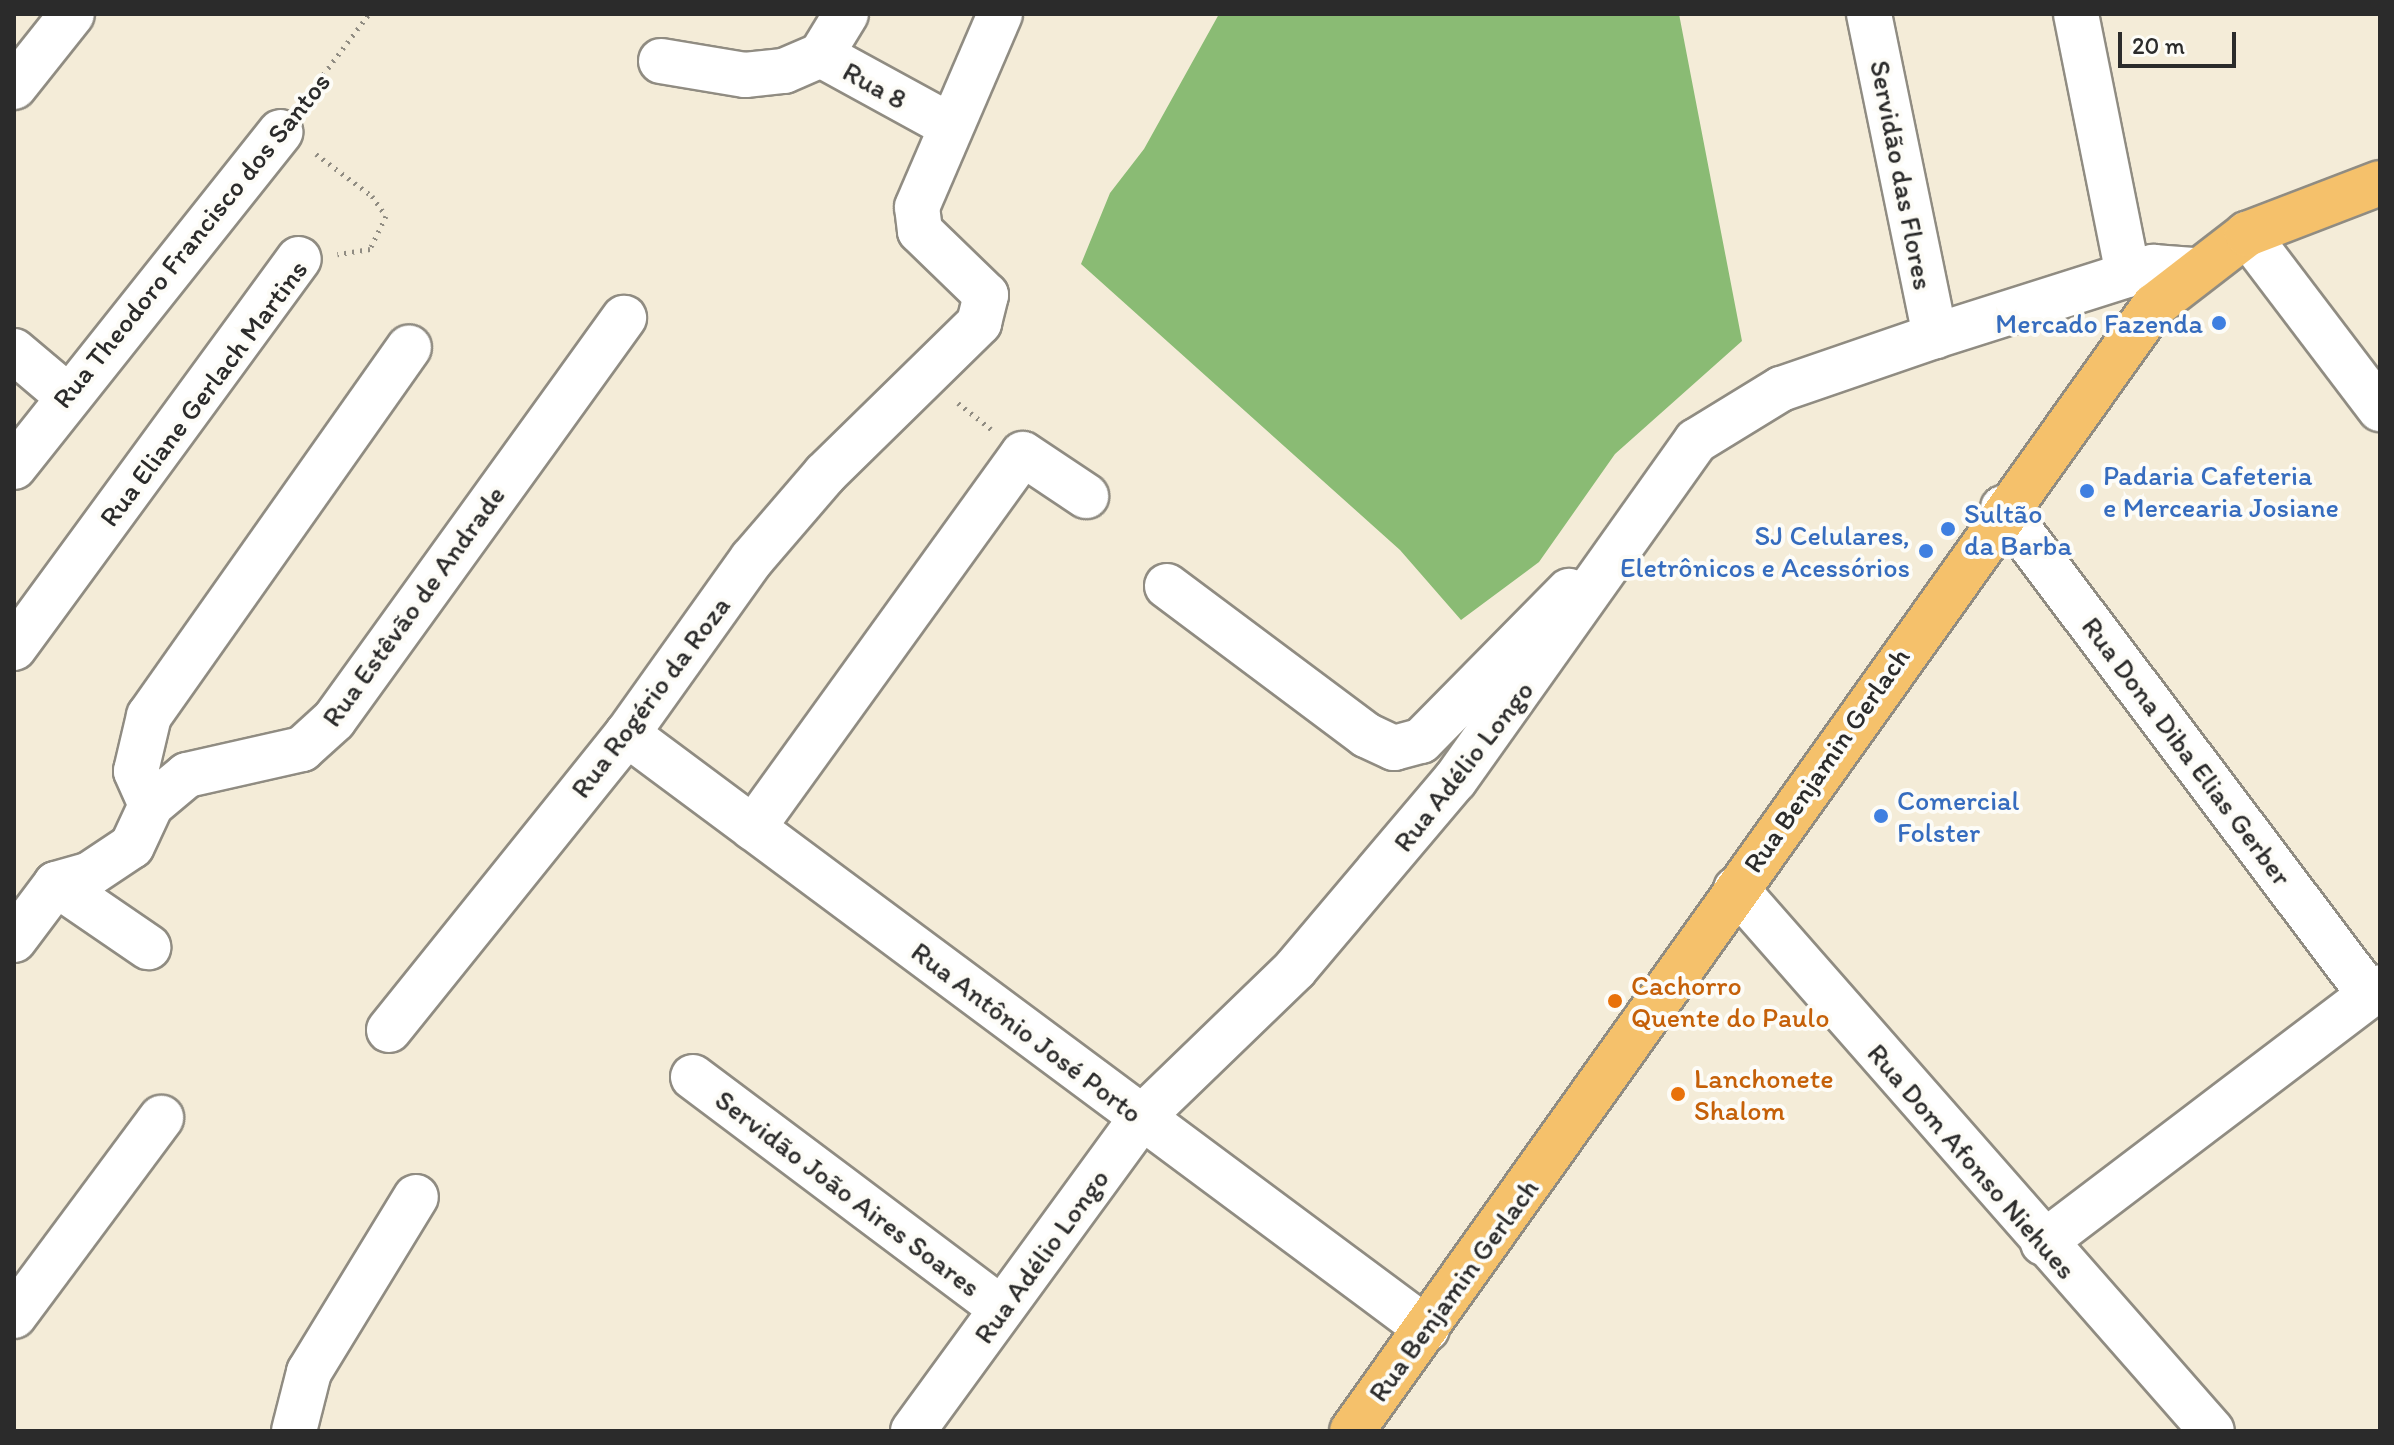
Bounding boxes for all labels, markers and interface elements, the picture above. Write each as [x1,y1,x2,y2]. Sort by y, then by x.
scale bar [2122,16,2240,66]
text: 20 m [2132,31,2185,60]
street label: Rua 8 [837,54,913,116]
street label: Servidão das Flores [1863,58,1941,292]
street label: Rua Theodoro Francisco dos Santos [44,64,338,416]
street label: Rua Eliane Gerlach Martins [92,253,314,533]
place label: Mercado Fazenda [1995,306,2203,340]
marker: Mercado Fazenda [2210,314,2228,332]
place label: Padaria Cafeteria e Mercearia Josiane [2103,458,2338,524]
street label: Rua Estêvão de Andrade [314,479,512,733]
marker: Padaria Cafeteria e Mercearia Josiane [2078,482,2096,500]
place label: Sultão da Barba [1964,496,2072,562]
place label: SJ Celulares, Eletrônicos e Acessórios [1620,518,1910,584]
marker: Sultão da Barba [1939,520,1957,538]
marker: SJ Celulares, Eletrônicos e Acessórios [1917,542,1935,560]
street label: Rua Rogério da Roza [563,590,737,804]
street label: Rua Dona Diba Elias Gerber [2075,610,2299,892]
street label: Rua Benjamin Gerlach [1736,641,1916,879]
street label: Rua Adélio Longo [1386,674,1540,858]
place label: Comercial Folster [1897,783,2019,849]
marker: Comercial Folster [1872,807,1890,825]
street label: Rua Antônio José Porto [905,934,1149,1130]
place label: Cachorro Quente do Paulo [1631,968,1829,1034]
marker: Cachorro Quente do Paulo [1606,992,1624,1010]
street label: Rua Dom Afonso Niehues [1861,1036,2083,1286]
place label: Lanchonete Shalom [1694,1061,1834,1127]
street label: Servidão João Aires Soares [709,1083,987,1303]
marker: Lanchonete Shalom [1669,1085,1687,1103]
street label: Rua Adélio Longo [966,1162,1116,1350]
street label: Rua Benjamin Gerlach [1361,1172,1545,1408]

